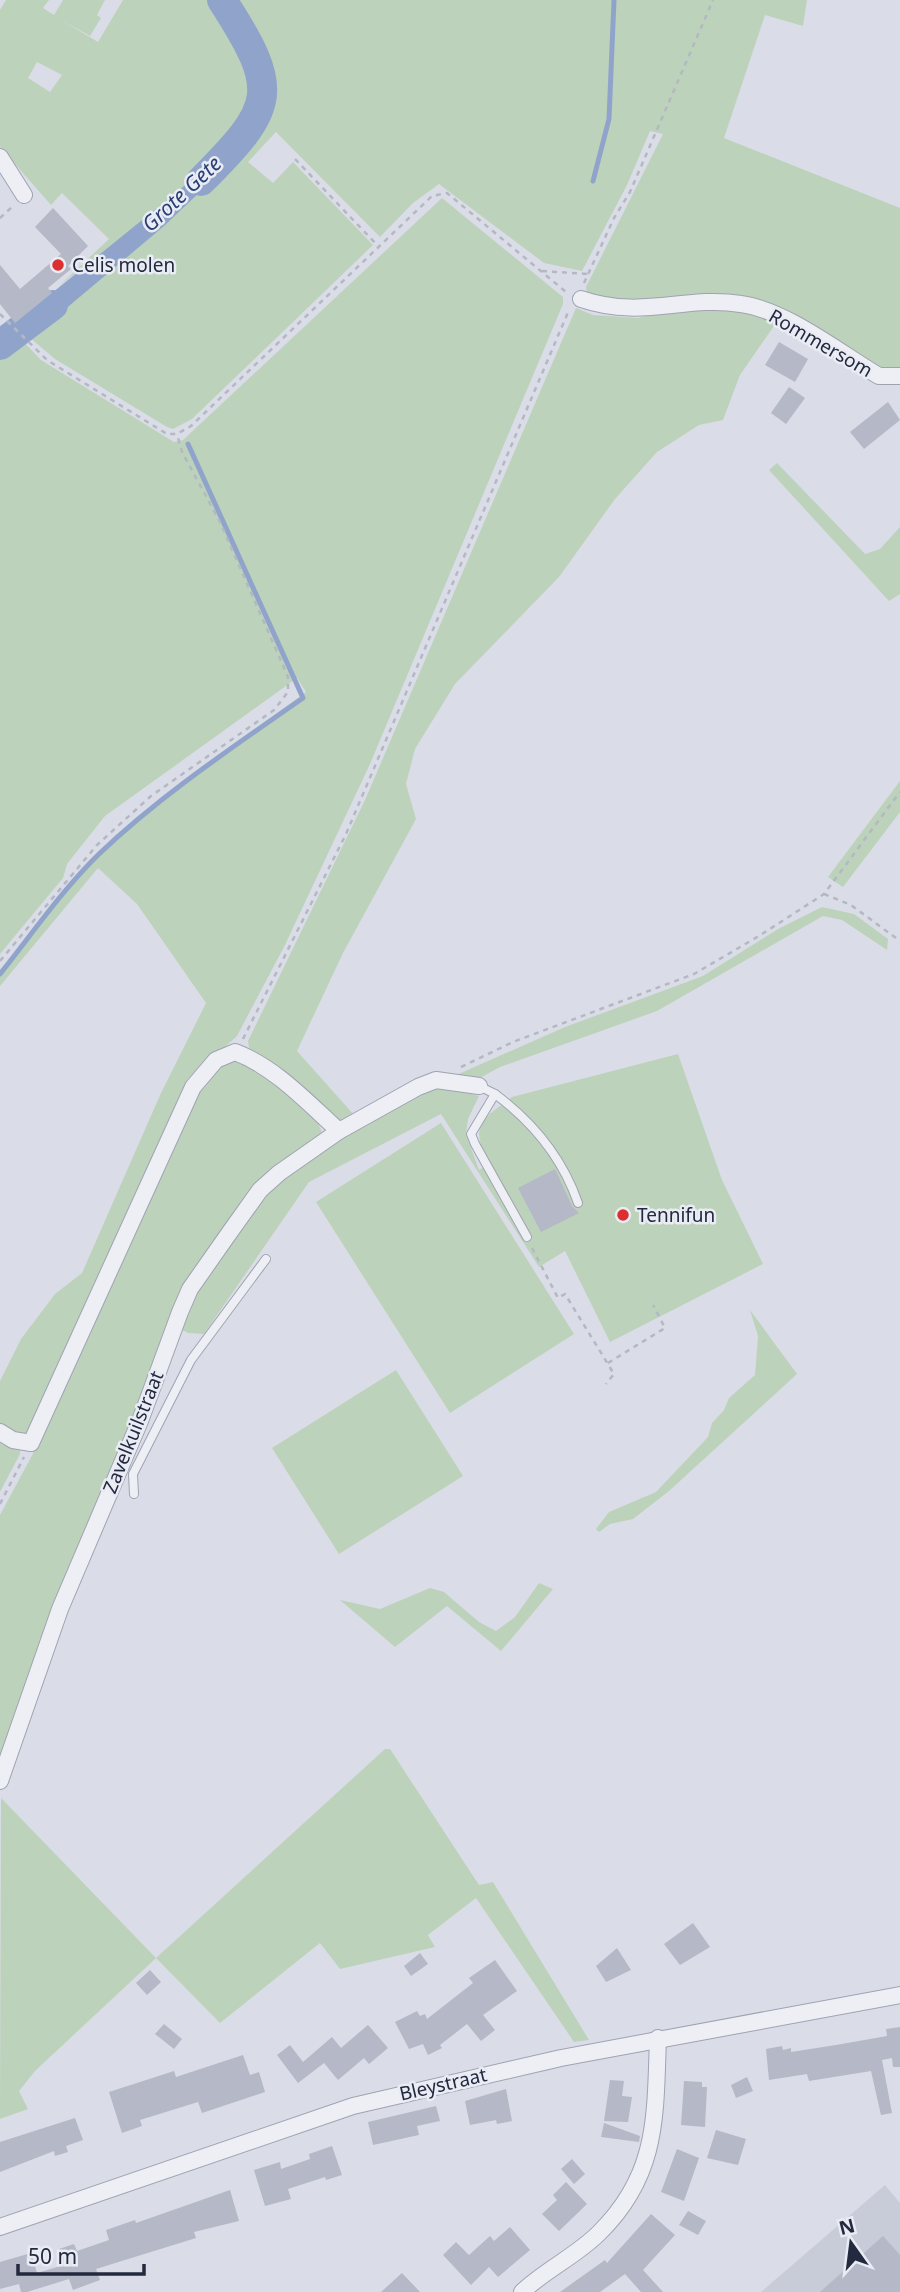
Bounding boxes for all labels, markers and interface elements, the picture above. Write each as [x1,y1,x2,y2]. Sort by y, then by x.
water label: Grote Gete [136,149,227,237]
place label: Celis molen [72,252,175,278]
marker: Celis molen [50,257,66,273]
street label: Rommersom [764,303,878,383]
place label: Tennifun [637,1202,715,1228]
marker: Tennifun [615,1207,631,1223]
street label: Zavelkuilstraat [97,1367,169,1497]
street label: Bleystraat [397,2061,489,2107]
north arrow [816,2208,886,2278]
text: N [836,2212,858,2241]
scale bar [18,2232,144,2276]
text: 50 m [28,2242,77,2270]

